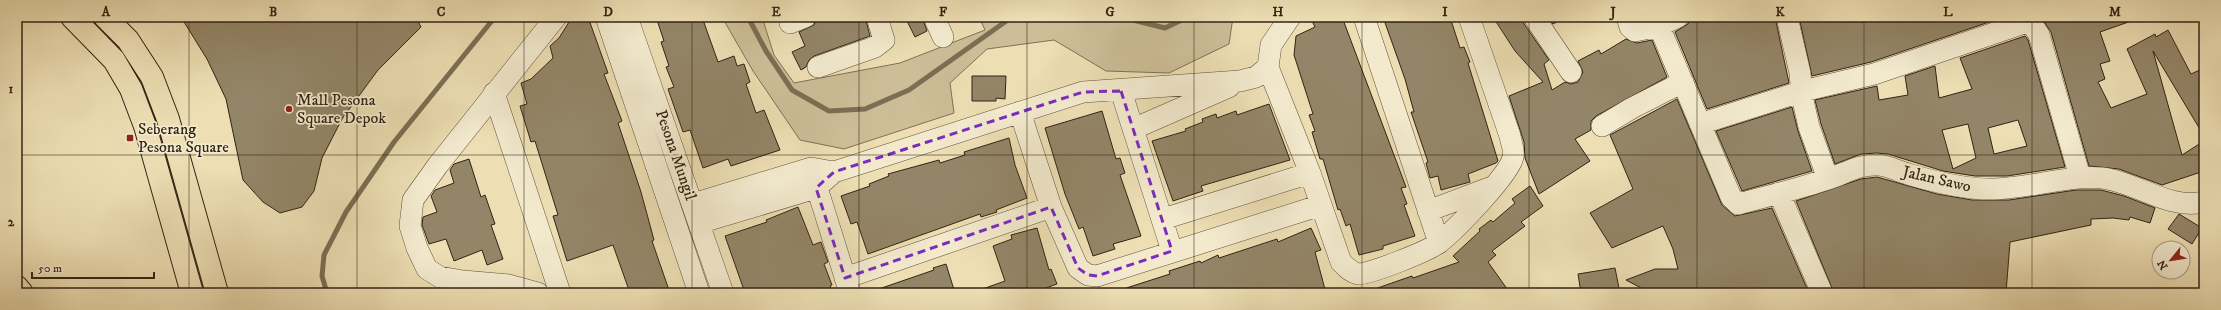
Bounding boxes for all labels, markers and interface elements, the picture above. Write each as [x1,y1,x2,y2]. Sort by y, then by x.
text: A [101,4,111,20]
text: B [269,4,277,20]
text: C [437,4,446,20]
text: D [603,4,613,20]
text: E [771,4,781,20]
text: F [939,4,948,20]
text: G [1105,4,1115,20]
text: H [1273,4,1284,20]
text: I [1442,4,1448,20]
text: J [1608,4,1616,21]
text: K [1775,4,1785,20]
text: L [1943,4,1953,20]
text: M [2109,4,2121,20]
text: 1 [9,81,14,97]
place label: Mall Pesona Square Depok [297,90,386,128]
marker: Mall Pesona Square Depok [284,104,294,114]
street label: Pesona Mungil [651,107,701,203]
place label: Seberang Pesona Square [138,119,229,157]
marker: Seberang Pesona Square [125,133,135,143]
street label: Jalan Sawo [1899,161,1973,197]
text: 2 [8,214,15,230]
north arrow [2151,240,2191,280]
scale bar [32,254,154,280]
text: N [2155,257,2172,272]
text: 50 m [38,261,62,276]

